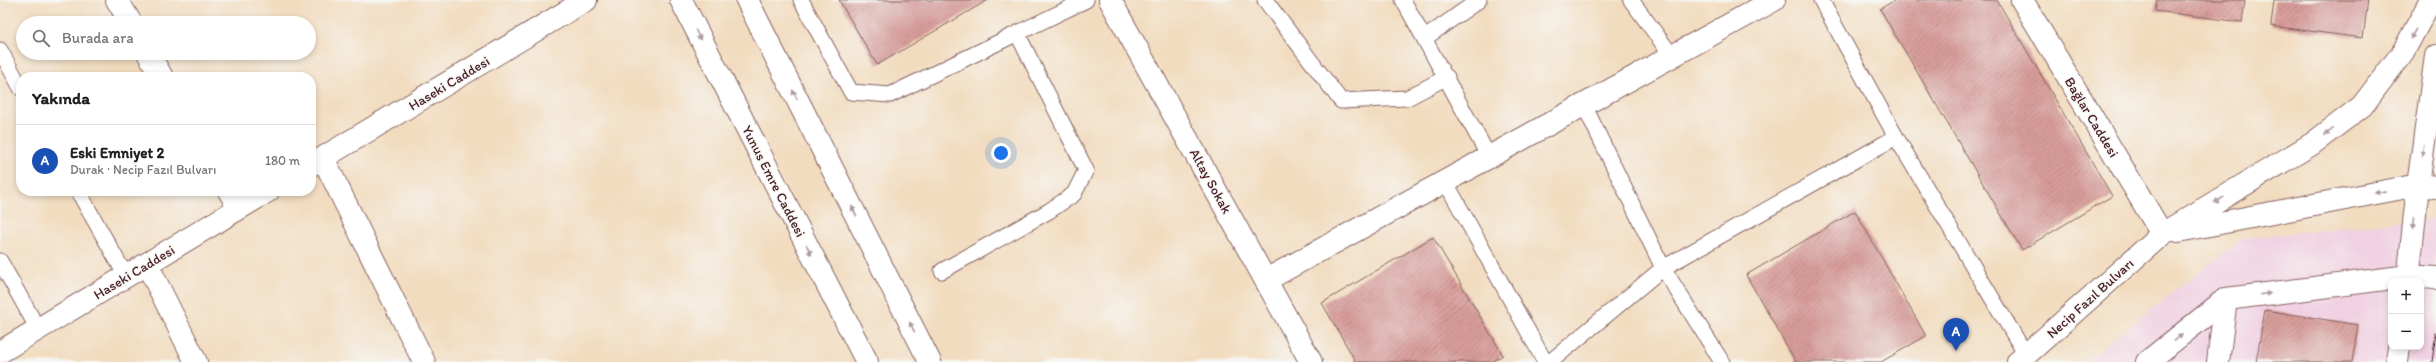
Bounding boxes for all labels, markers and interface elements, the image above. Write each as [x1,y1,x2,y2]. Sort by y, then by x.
search box [16,16,316,60]
icon: search [30,27,52,49]
one-way arrow [2409,28,2416,40]
text: Burada ara [62,29,134,47]
one-way arrow [695,29,702,40]
street label: Haseki Caddesi [406,53,493,114]
street label: Bağlar Caddesi [2061,74,2122,161]
text: Yakında [32,88,90,108]
one-way arrow [792,89,798,101]
street label: Yunus Emre Caddesi [738,123,809,240]
one-way arrow [2324,127,2334,135]
your location [991,143,1011,163]
text: Eski Emniyet 2 [70,144,164,162]
one-way arrow [2420,144,2426,156]
street label: Altay Sokak [1186,146,1235,217]
text: A [41,153,49,168]
text: 180 m [265,153,300,168]
text: Durak · Necip Fazıl Bulvarı [70,162,216,177]
one-way arrow [2374,189,2386,195]
one-way arrow [2213,197,2225,204]
one-way arrow [850,205,857,217]
one-way arrow [2411,217,2417,229]
street label: Haseki Caddesi [91,242,178,303]
one-way arrow [806,244,813,256]
street label: Necip Fazıl Bulvarı [2043,255,2137,342]
map controls [2388,278,2424,350]
button: + [2388,278,2424,314]
one-way arrow [2259,291,2271,297]
button: − [2388,314,2424,350]
pin: A [1943,318,1969,351]
one-way arrow [909,321,915,333]
one-way arrow [2172,333,2183,342]

